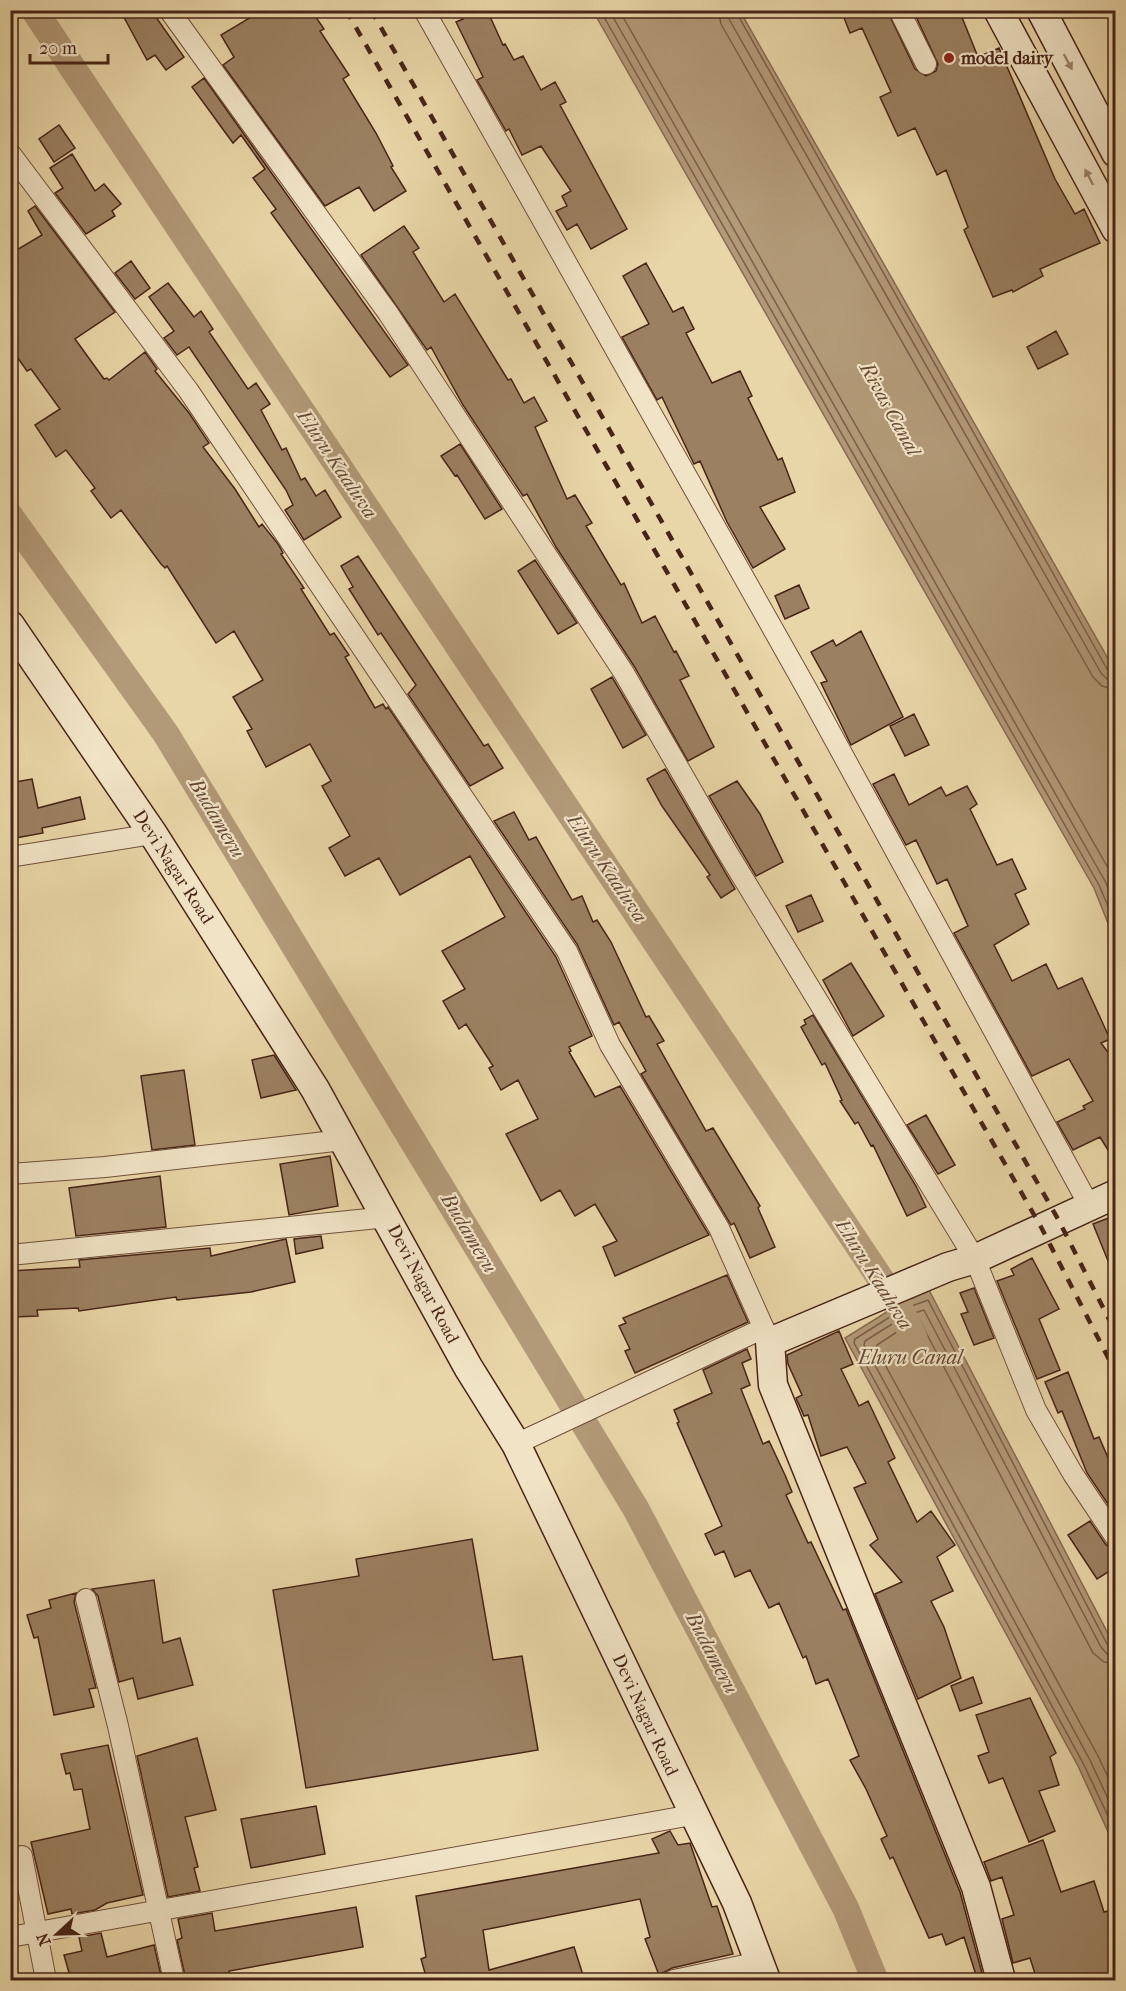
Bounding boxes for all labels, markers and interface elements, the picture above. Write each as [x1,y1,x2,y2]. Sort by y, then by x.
scale bar [30,27,108,65]
text: 20 m [39,38,77,59]
place label: model dairy [960,48,1055,69]
marker: model dairy [942,51,956,65]
one-way arrow [1063,54,1073,71]
one-way arrow [1084,169,1093,186]
water label: Rivas Canal [854,357,926,461]
water label: Eluru Kaaluva [292,405,382,523]
water label: Budameru [184,773,250,862]
street label: Devi Nagar Road [128,806,218,928]
water label: Eluru Kaaluva [562,809,652,927]
water label: Budameru [436,1188,502,1277]
water label: Eluru Kaaluva [830,1214,917,1334]
street label: Devi Nagar Road [383,1221,463,1347]
water label: Eluru Canal [857,1346,964,1369]
water label: Budameru [681,1608,743,1698]
street label: Devi Nagar Road [608,1651,682,1779]
north arrow [27,1904,87,1964]
text: N [32,1929,55,1949]

